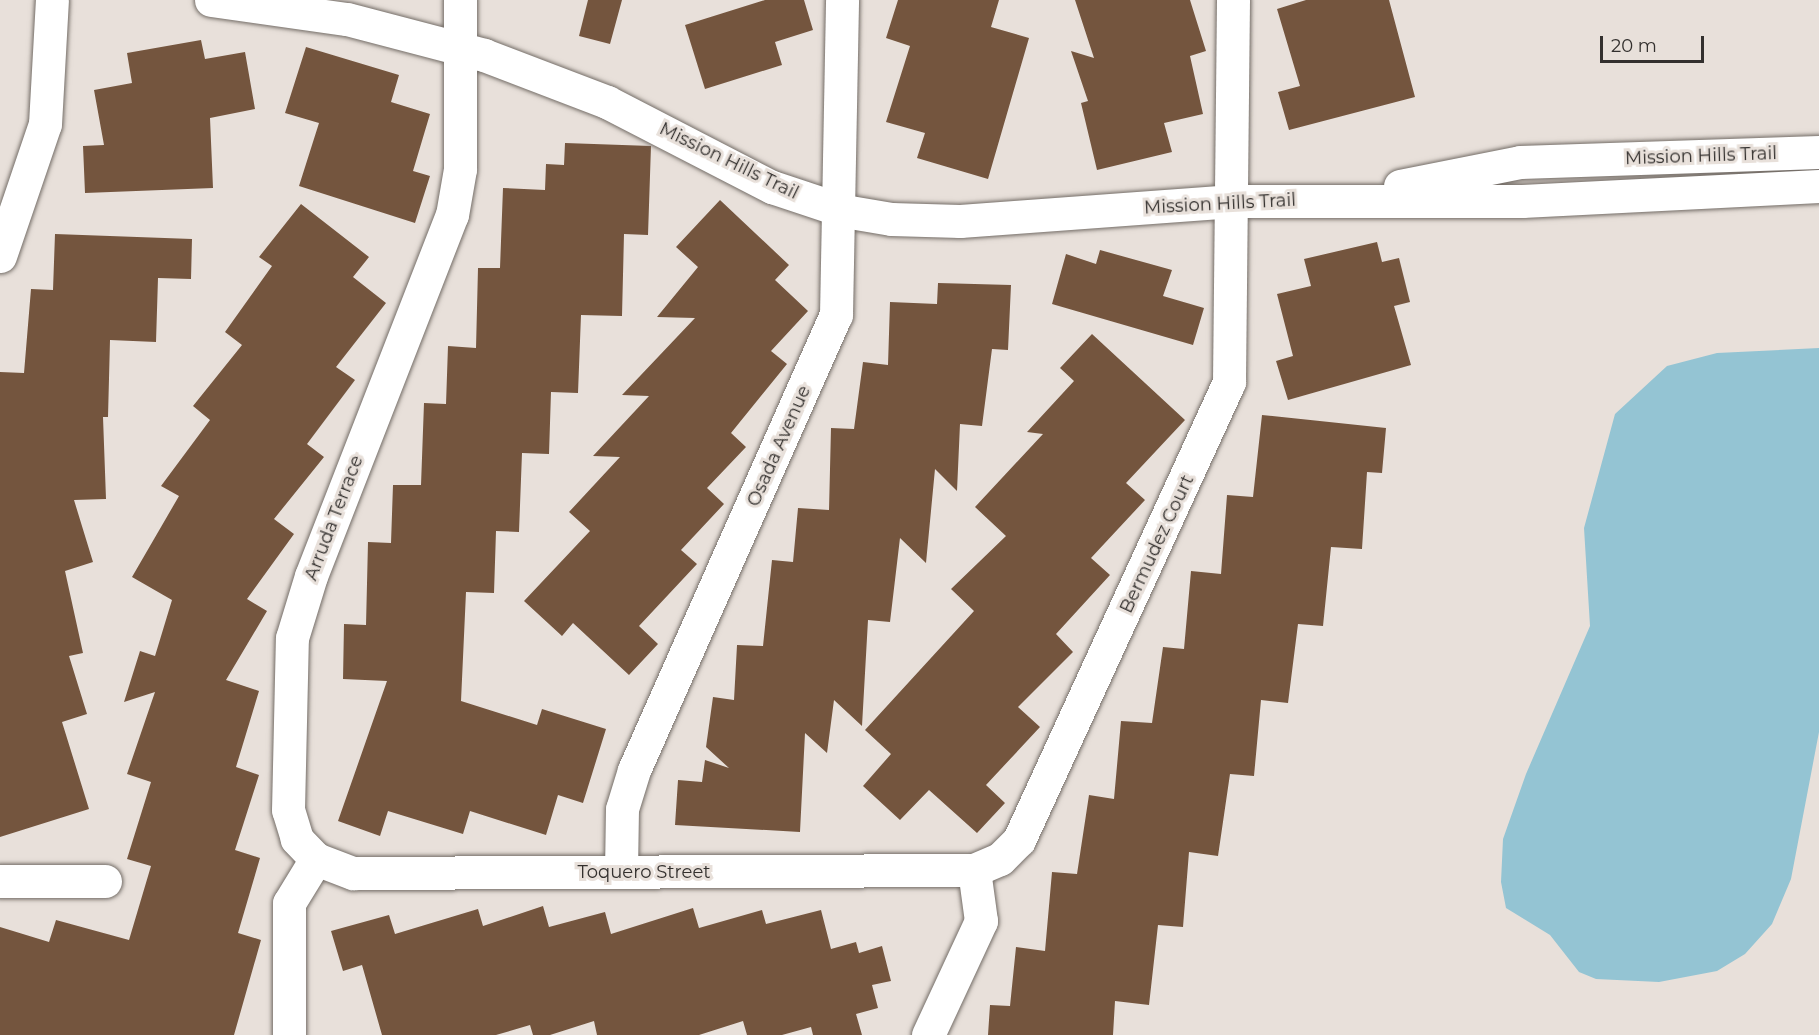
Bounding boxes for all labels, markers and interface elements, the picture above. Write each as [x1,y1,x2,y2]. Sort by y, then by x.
scale bar [1603,24,1706,62]
text: 20 m [1611,35,1657,57]
street label: Mission Hills Trail [656,118,802,204]
street label: Mission Hills Trail [1625,143,1777,169]
street label: Mission Hills Trail [1143,189,1297,219]
street label: Osada Avenue [743,382,815,510]
street label: Arruda Terrace [300,452,368,584]
street label: Bermudez Court [1115,471,1199,617]
street label: Toquero Street [577,861,711,883]

